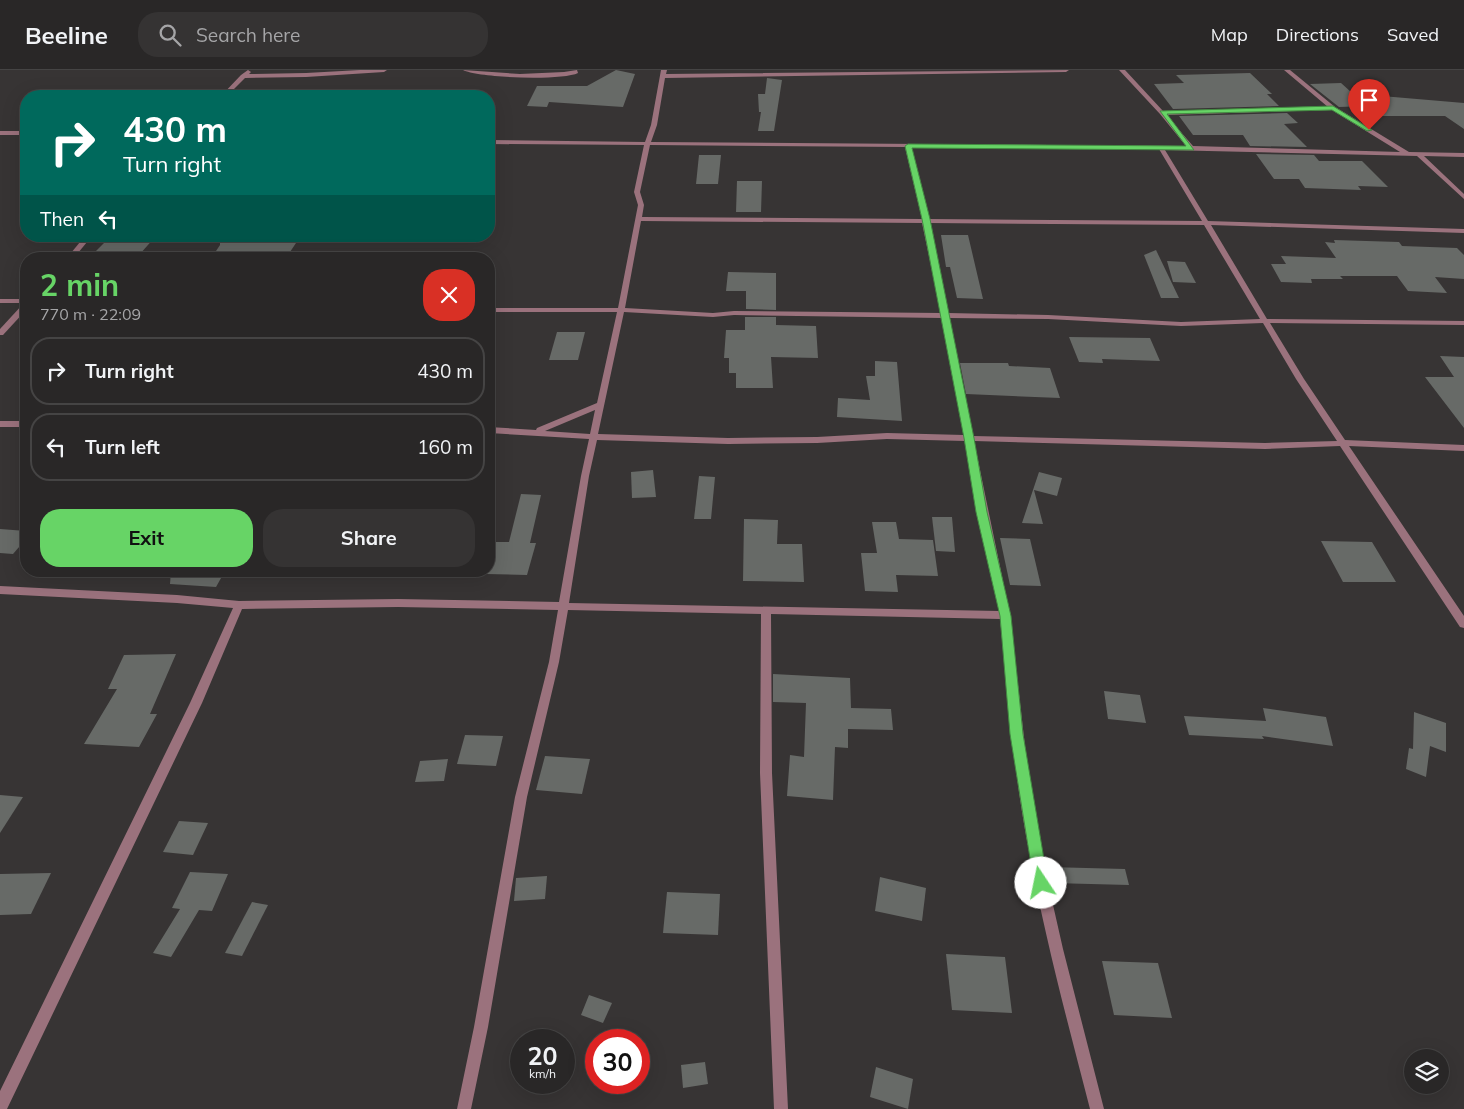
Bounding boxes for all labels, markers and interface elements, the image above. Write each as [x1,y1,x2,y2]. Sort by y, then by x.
search box [138,12,488,57]
text: Beeline [25,20,108,50]
icon: search [156,21,184,49]
text: Search here [196,23,300,47]
text: Map [1211,23,1248,46]
text: Directions [1276,23,1359,46]
text: Saved [1387,23,1439,46]
pin [1348,79,1390,130]
icon: arrive [1355,86,1383,114]
text: 430 m [123,107,227,151]
icon: right [40,110,105,175]
text: Turn right [123,150,221,178]
icon: left [94,205,122,233]
text: Then [40,207,84,231]
text: 2 min [40,266,119,304]
button: close [423,269,475,321]
text: 770 m · 22:09 [40,304,141,324]
icon: right [42,357,70,385]
text: Turn right [85,359,174,383]
text: 430 m [417,359,473,383]
icon: left [42,433,70,461]
text: Turn left [85,435,160,459]
text: 160 m [417,435,473,459]
button: Exit [40,509,253,567]
button: Share [263,509,475,567]
position arrow [1014,856,1066,908]
speed limit sign: 30 [585,1029,650,1094]
text: 20 [527,1040,558,1071]
map controls [1404,1049,1449,1094]
button: layers [1404,1049,1449,1094]
text: km/h [529,1066,556,1081]

